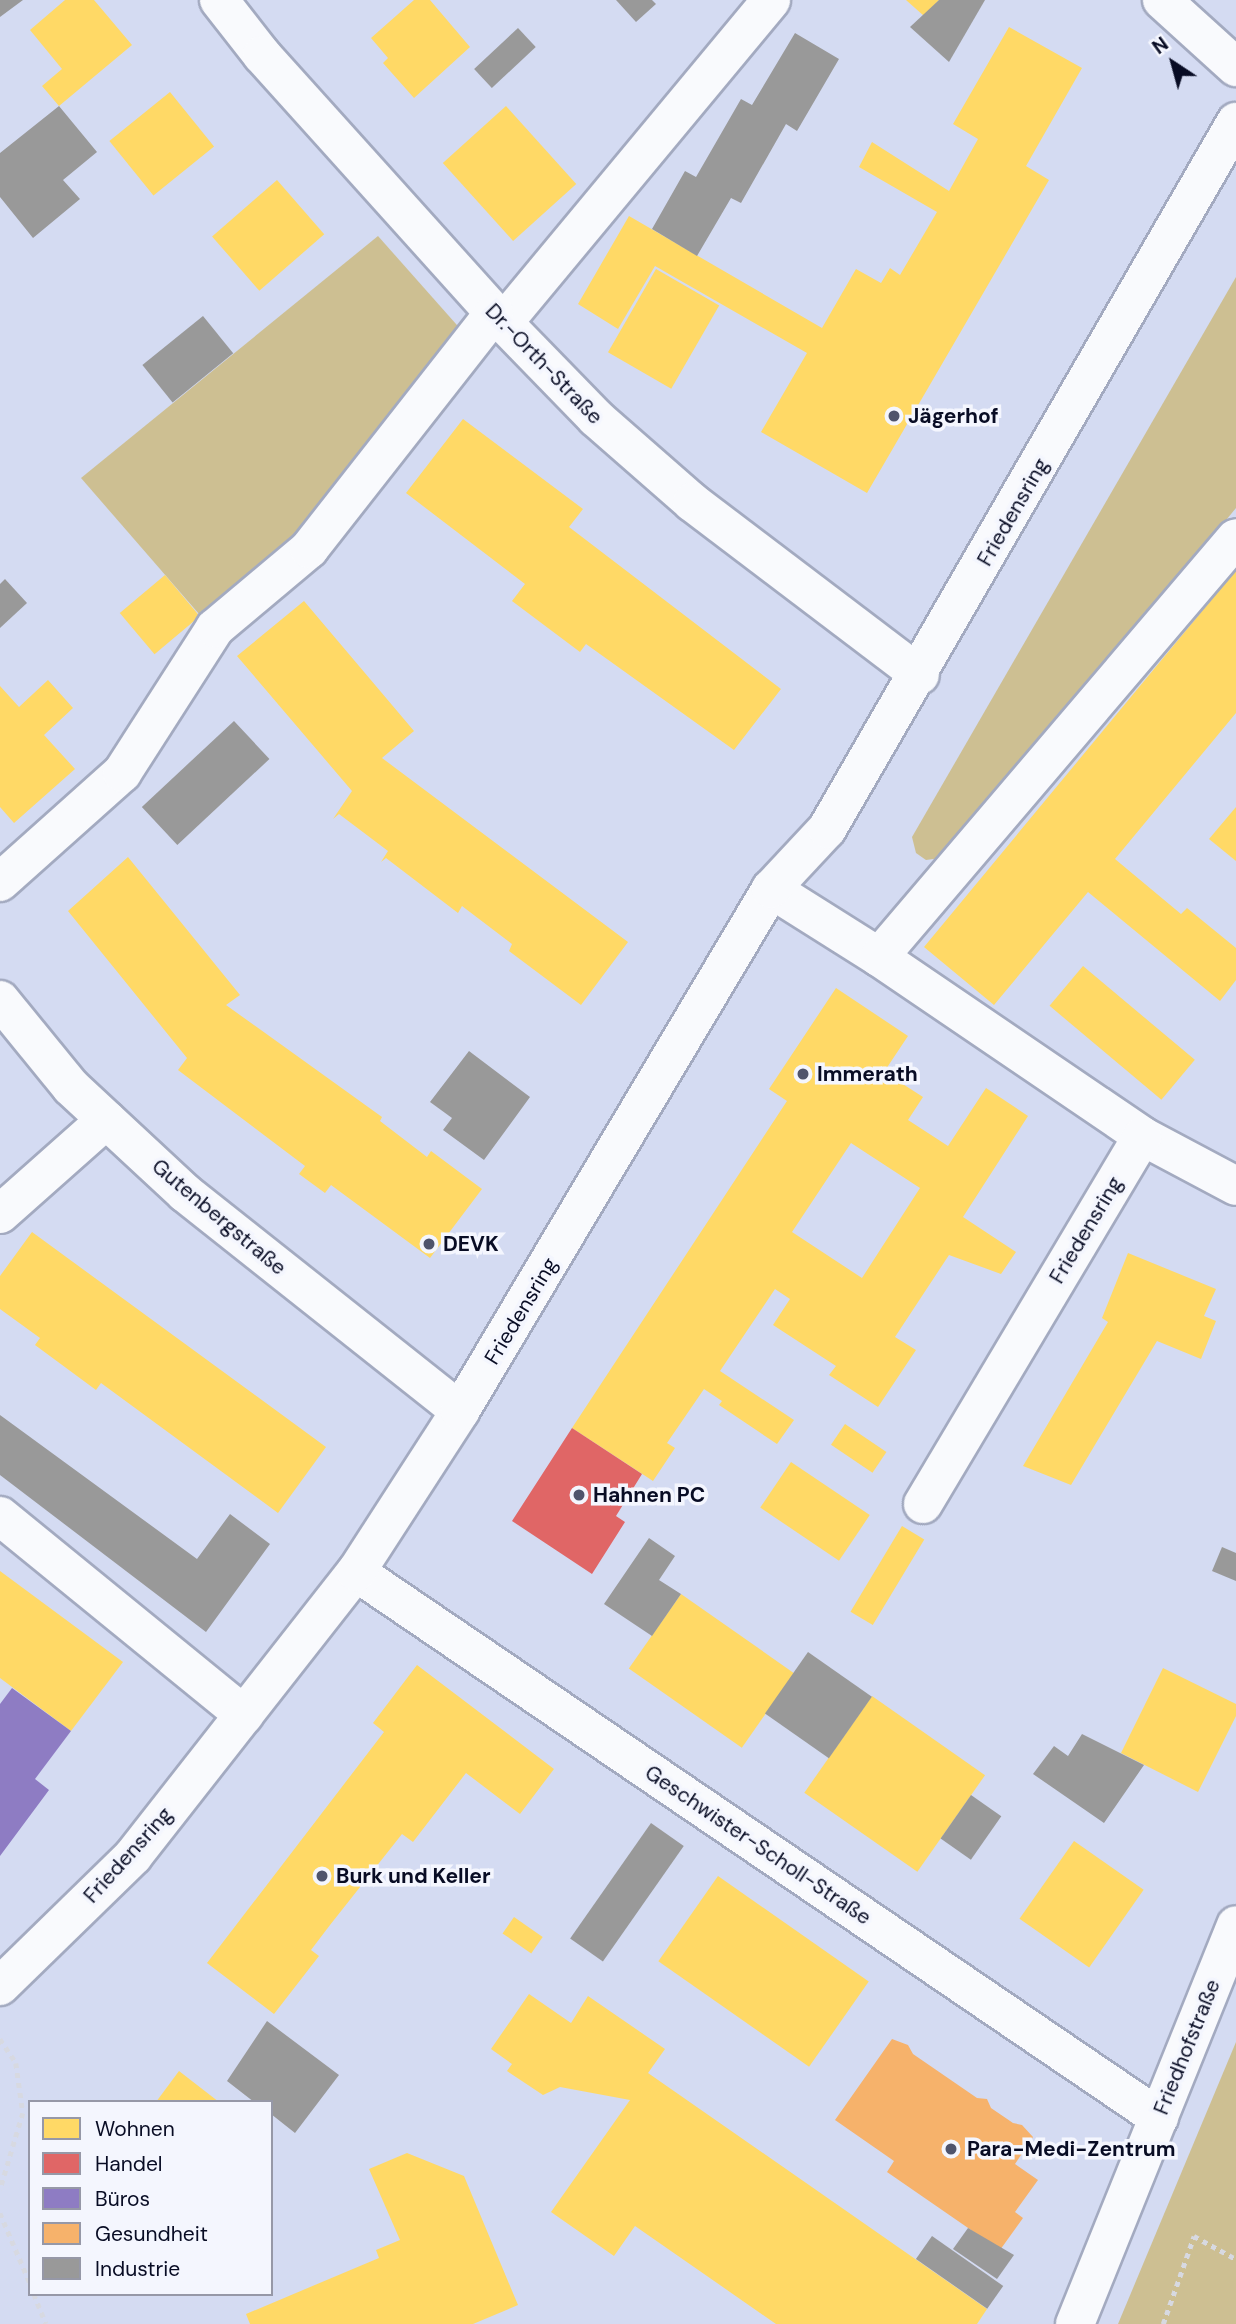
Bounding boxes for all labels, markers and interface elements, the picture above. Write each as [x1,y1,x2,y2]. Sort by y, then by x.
north arrow [1138,28,1208,98]
text: N [1147,31,1173,60]
street label: Dr.-Orth-Straße [480,299,608,429]
place label: Jägerhof [908,403,999,429]
marker: Jägerhof [886,408,902,424]
street label: Friedensring [972,454,1054,570]
place label: Immerath [817,1061,918,1087]
marker: Immerath [795,1066,811,1082]
street label: Gutenbergstraße [147,1154,291,1280]
street label: Friedensring [1044,1172,1128,1288]
place label: DEVK [443,1231,499,1257]
marker: DEVK [421,1236,437,1252]
street label: Friedensring [479,1253,563,1369]
place label: Hahnen PC [593,1482,705,1508]
marker: Hahnen PC [571,1487,587,1503]
street label: Geschwister-Scholl-Straße [640,1760,876,1930]
street label: Friedensring [78,1802,178,1908]
place label: Burk und Keller [336,1863,490,1889]
marker: Burk und Keller [314,1868,330,1884]
street label: Friedhofstraße [1148,1976,1226,2118]
legend [28,2100,273,2296]
text: Wohnen [95,2115,175,2143]
place label: Para-Medi-Zentrum [967,2136,1175,2162]
marker: Para-Medi-Zentrum [941,2139,961,2159]
text: Handel [95,2150,163,2178]
text: Büros [95,2185,150,2213]
text: Gesundheit [95,2220,208,2248]
text: Industrie [95,2255,180,2283]

